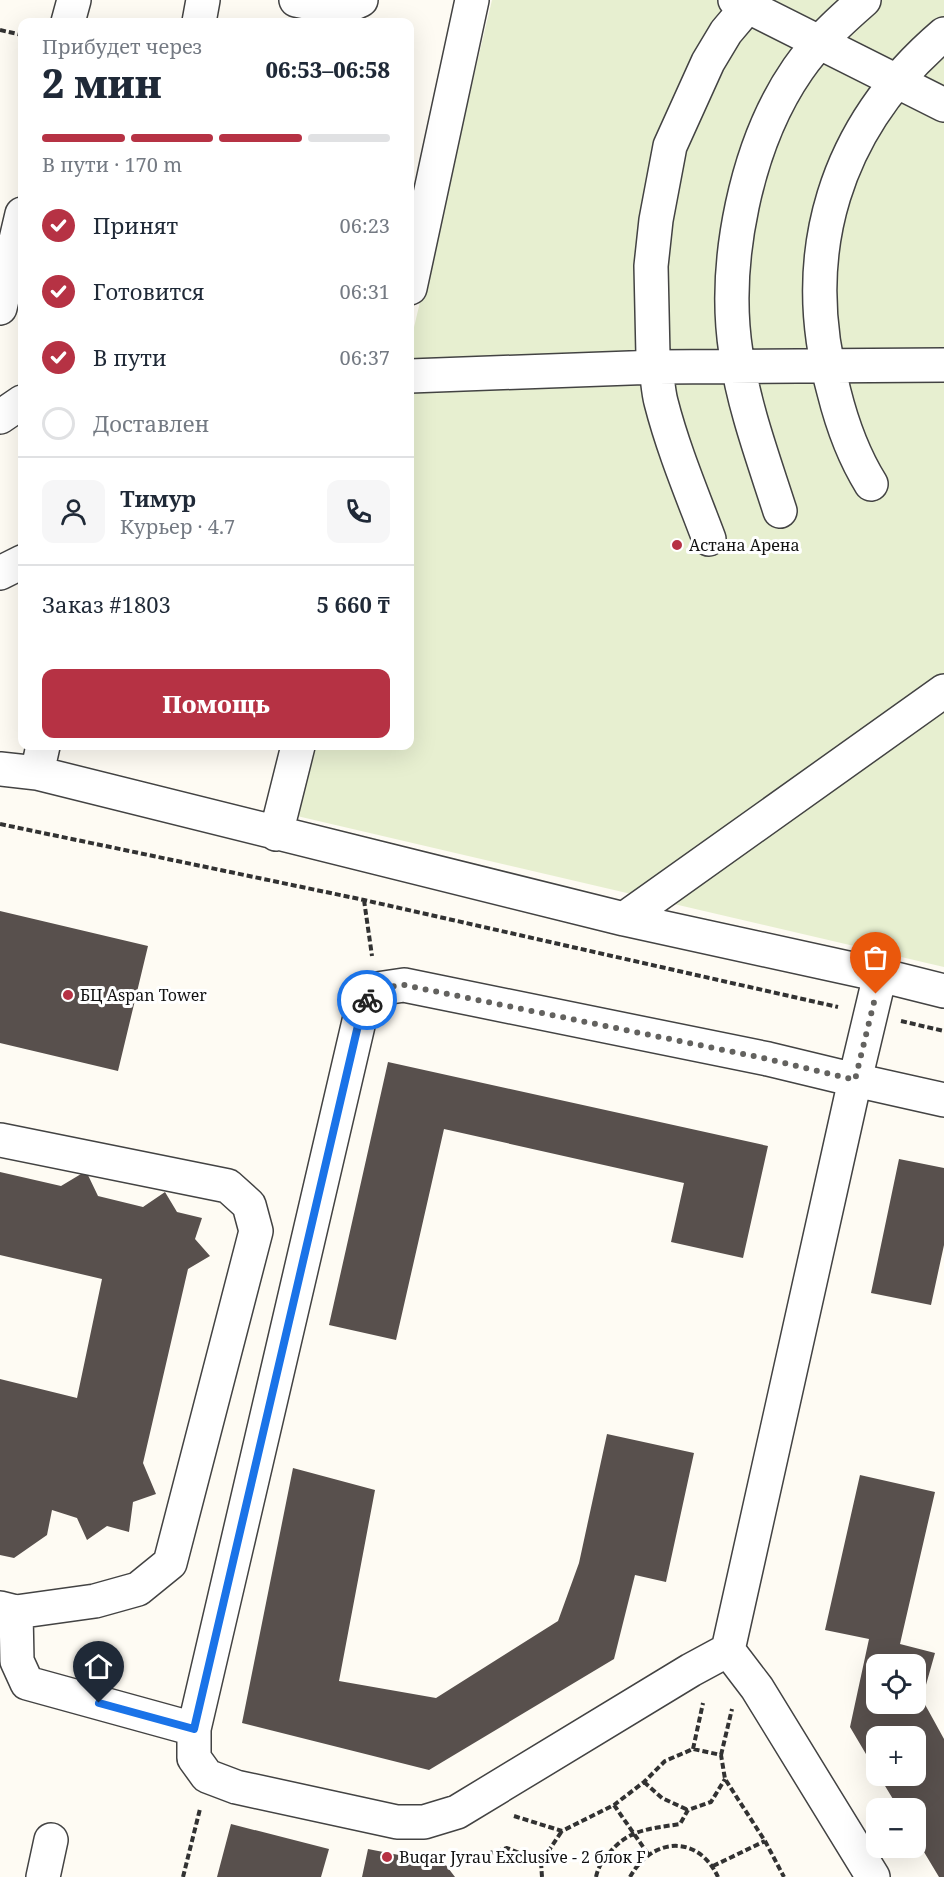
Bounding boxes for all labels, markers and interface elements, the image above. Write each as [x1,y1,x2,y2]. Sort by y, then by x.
text: Прибудет через [42,33,202,60]
text: 06:53–06:58 [266,54,390,84]
text: 2 мин [42,56,162,109]
text: В пути · 170 m [42,151,182,178]
icon: check [42,209,75,242]
text: Принят [93,210,178,240]
text: 06:23 [340,212,390,239]
icon: check [42,275,75,308]
text: Готовится [93,276,205,306]
text: 06:31 [340,278,390,305]
icon: check [42,341,75,374]
text: В пути [93,342,167,372]
text: 06:37 [340,344,390,371]
text: Доставлен [93,408,209,438]
button: person [42,480,105,543]
button: phone [327,480,390,543]
text: Тимур [120,483,196,513]
text: Курьер · 4.7 [120,513,235,540]
place label: Астана Арена [689,534,800,556]
marker: Астана Арена [670,538,684,552]
text: Заказ #1803 [42,589,171,619]
text: 5 660 ₸ [316,589,390,619]
button: Помощь [42,669,390,738]
pin [850,932,901,994]
icon: bag [859,941,892,974]
courier [337,970,397,1030]
place label: БЦ Aspan Tower [80,984,207,1006]
icon: bike [351,984,384,1017]
marker: БЦ Aspan Tower [61,988,75,1002]
pin [73,1641,124,1703]
icon: home [82,1650,115,1683]
map controls [866,1654,926,1858]
button: locate [866,1654,926,1714]
button: + [866,1726,926,1786]
button: − [866,1798,926,1858]
place label: Buqar Jyrau Exclusive - 2 блок F [399,1846,646,1868]
marker: Buqar Jyrau Exclusive - 2 блок F [380,1850,394,1864]

